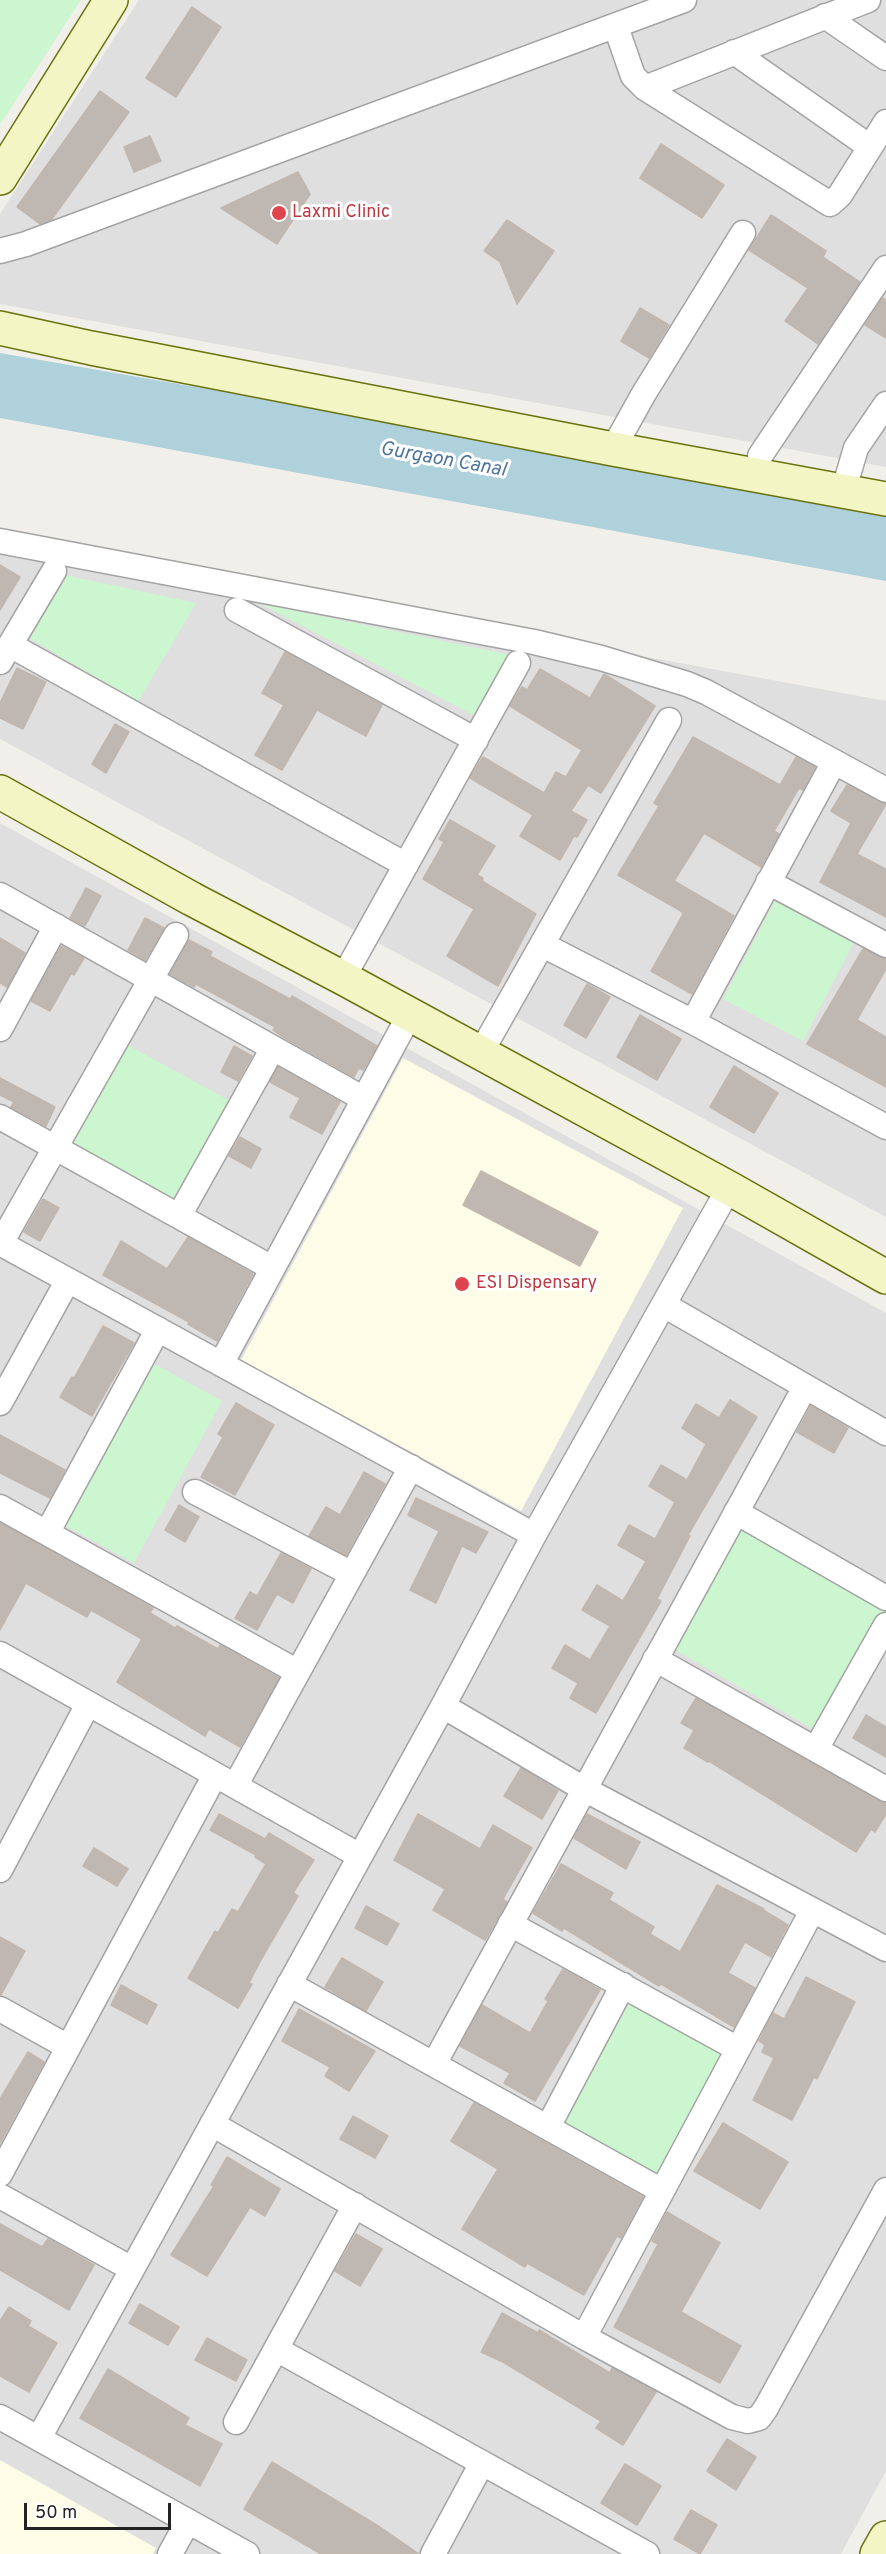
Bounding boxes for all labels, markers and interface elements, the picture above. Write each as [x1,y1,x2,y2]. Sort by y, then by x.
place label: Laxmi Clinic [292,202,390,224]
marker: Laxmi Clinic [270,204,288,222]
water label: Gurgaon Canal [378,438,508,484]
place label: ESI Dispensary [476,1273,597,1295]
marker: ESI Dispensary [453,1275,471,1293]
scale bar [27,2491,174,2529]
text: 50 m [35,2502,77,2525]

